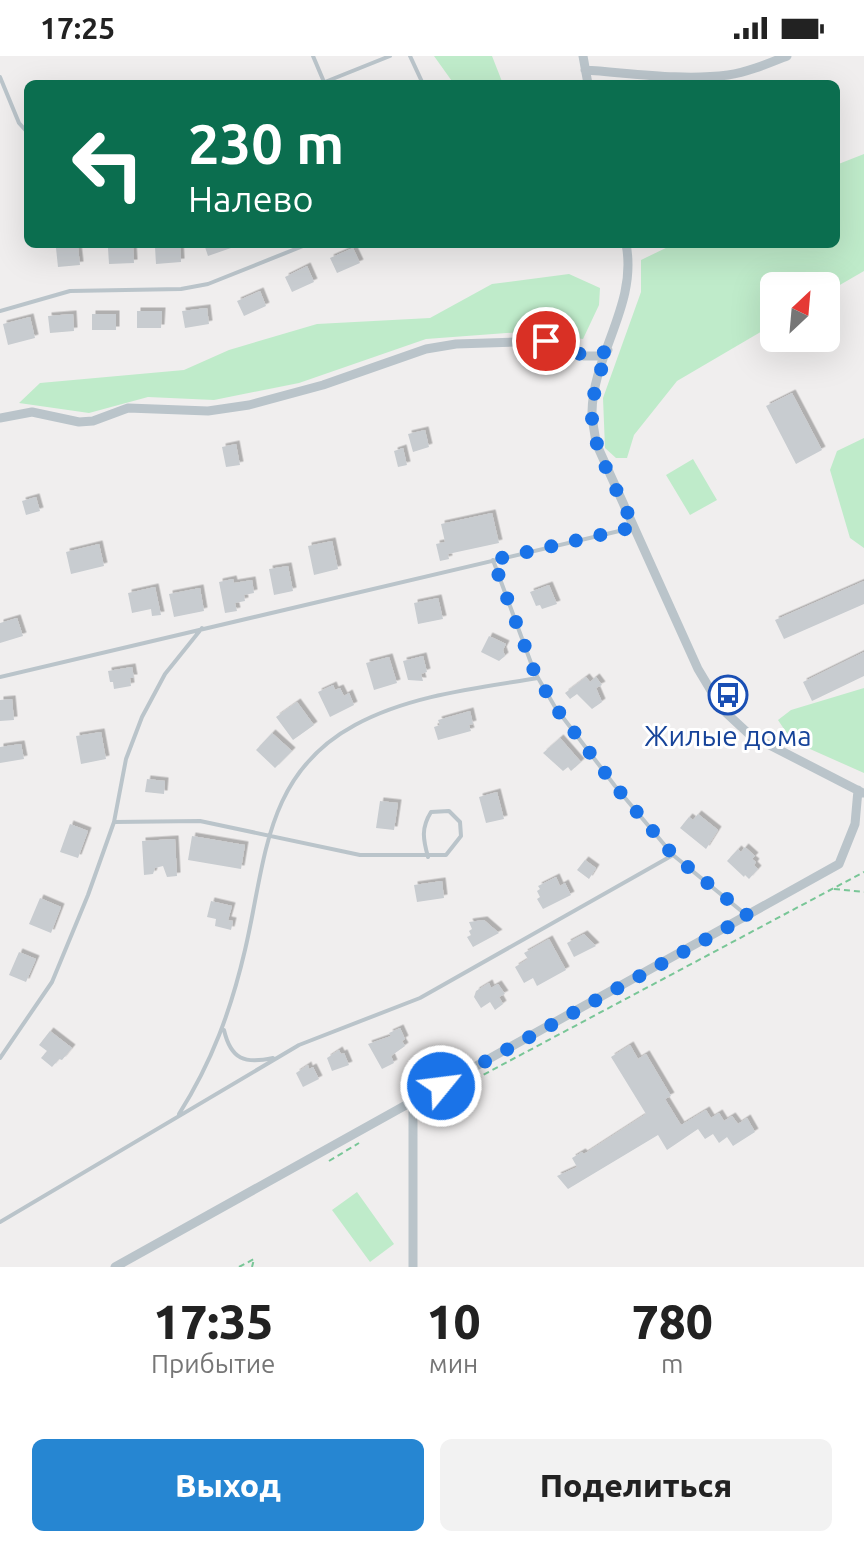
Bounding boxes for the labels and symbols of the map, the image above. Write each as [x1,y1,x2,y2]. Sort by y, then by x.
north arrow [760,272,840,352]
pin [512,307,580,375]
bus stop icon: Жилые дома [707,674,749,716]
place label: Жилые дома [644,720,812,751]
position arrow [399,1044,483,1128]

